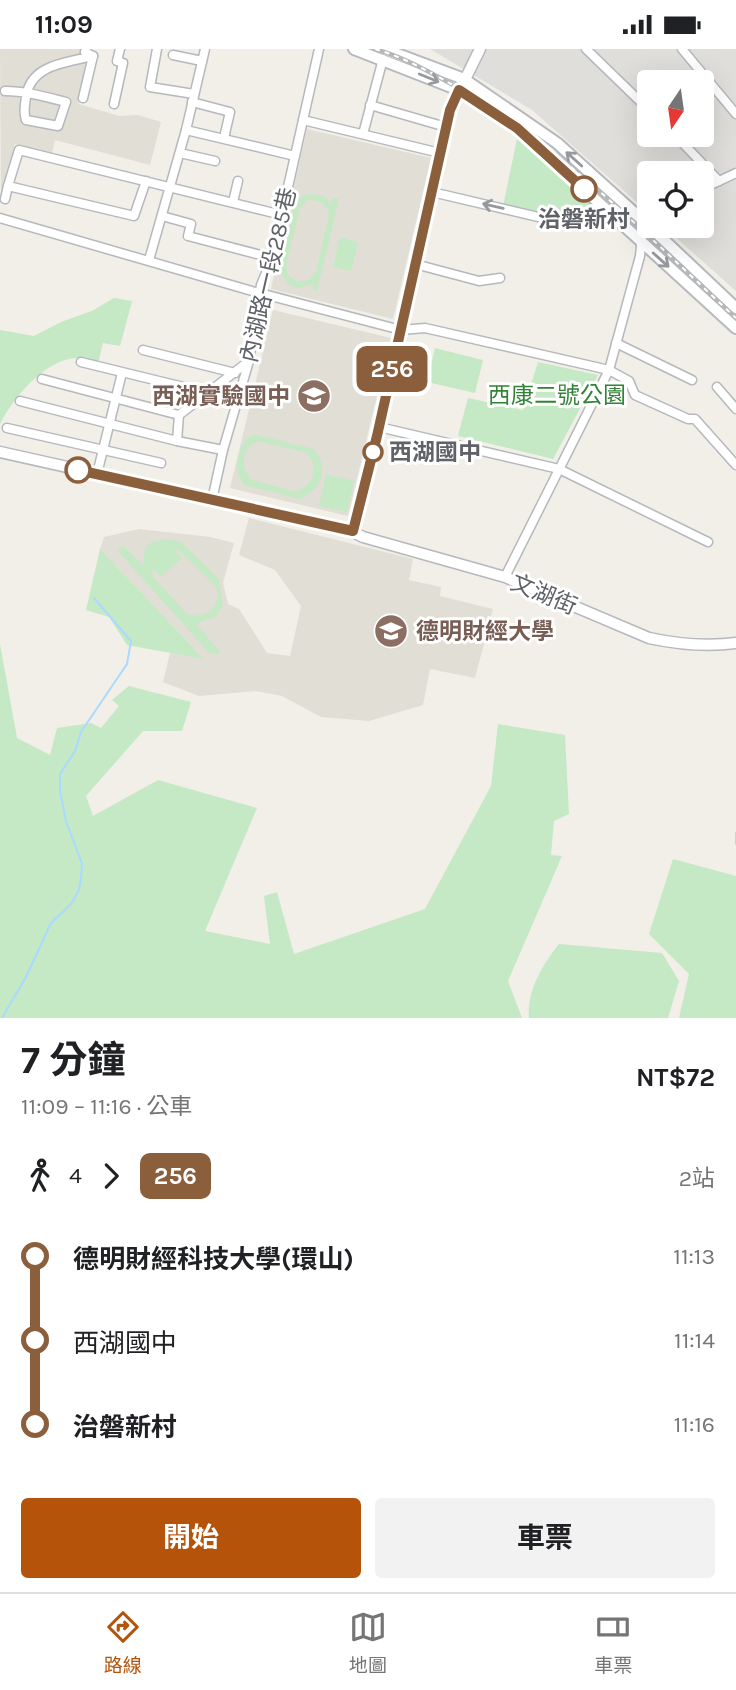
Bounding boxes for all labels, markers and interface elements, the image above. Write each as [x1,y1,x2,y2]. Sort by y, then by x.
text: 11:09 [35,9,93,40]
north arrow [637,70,714,147]
map controls [637,70,714,238]
one-way arrow [418,72,440,85]
one-way arrow [565,151,583,167]
button: locate [637,161,714,238]
marker: 治磐新村 [571,176,597,202]
street label: 內湖路一段285巷 [235,185,302,365]
one-way arrow [482,199,505,212]
place label: 治磐新村 [538,206,630,233]
one-way arrow [651,252,669,268]
line badge: 256 [352,346,432,392]
text: 256 [370,355,414,383]
school or university icon: 西湖實驗國中 [295,377,333,415]
park label: 西康二號公園 [488,382,626,409]
place label: 西湖實驗國中 [152,383,290,410]
place label: 西湖國中 [389,439,481,466]
marker: 西湖國中 [363,442,383,462]
unlabelled marker [65,457,91,483]
street label: 文湖街 [507,569,581,620]
school or university icon: 德明財經大學 [372,612,410,650]
place label: 德明財經大學 [416,618,554,645]
text: 7 分鐘 [21,1038,126,1083]
text: NT$72 [636,1062,715,1093]
text: 11:09 – 11:16 · 公車 [21,1093,193,1120]
icon: walk [21,1157,59,1195]
icon: forward [92,1157,130,1195]
text: 4 [69,1162,82,1189]
text: 256 [154,1162,197,1190]
text: 2站 [679,1165,715,1192]
text: 11:13 [673,1243,715,1270]
text: 德明財經科技大學(環山) [73,1244,354,1275]
text: 11:14 [674,1327,715,1354]
text: 西湖國中 [73,1328,177,1359]
text: 11:16 [674,1411,715,1438]
text: 治磐新村 [73,1412,177,1443]
button: 開始 [21,1498,361,1578]
button: 車票 [375,1498,715,1578]
tab: 路線 [104,1608,142,1677]
tab: 地圖 [349,1608,387,1677]
tab: 車票 [594,1608,632,1677]

